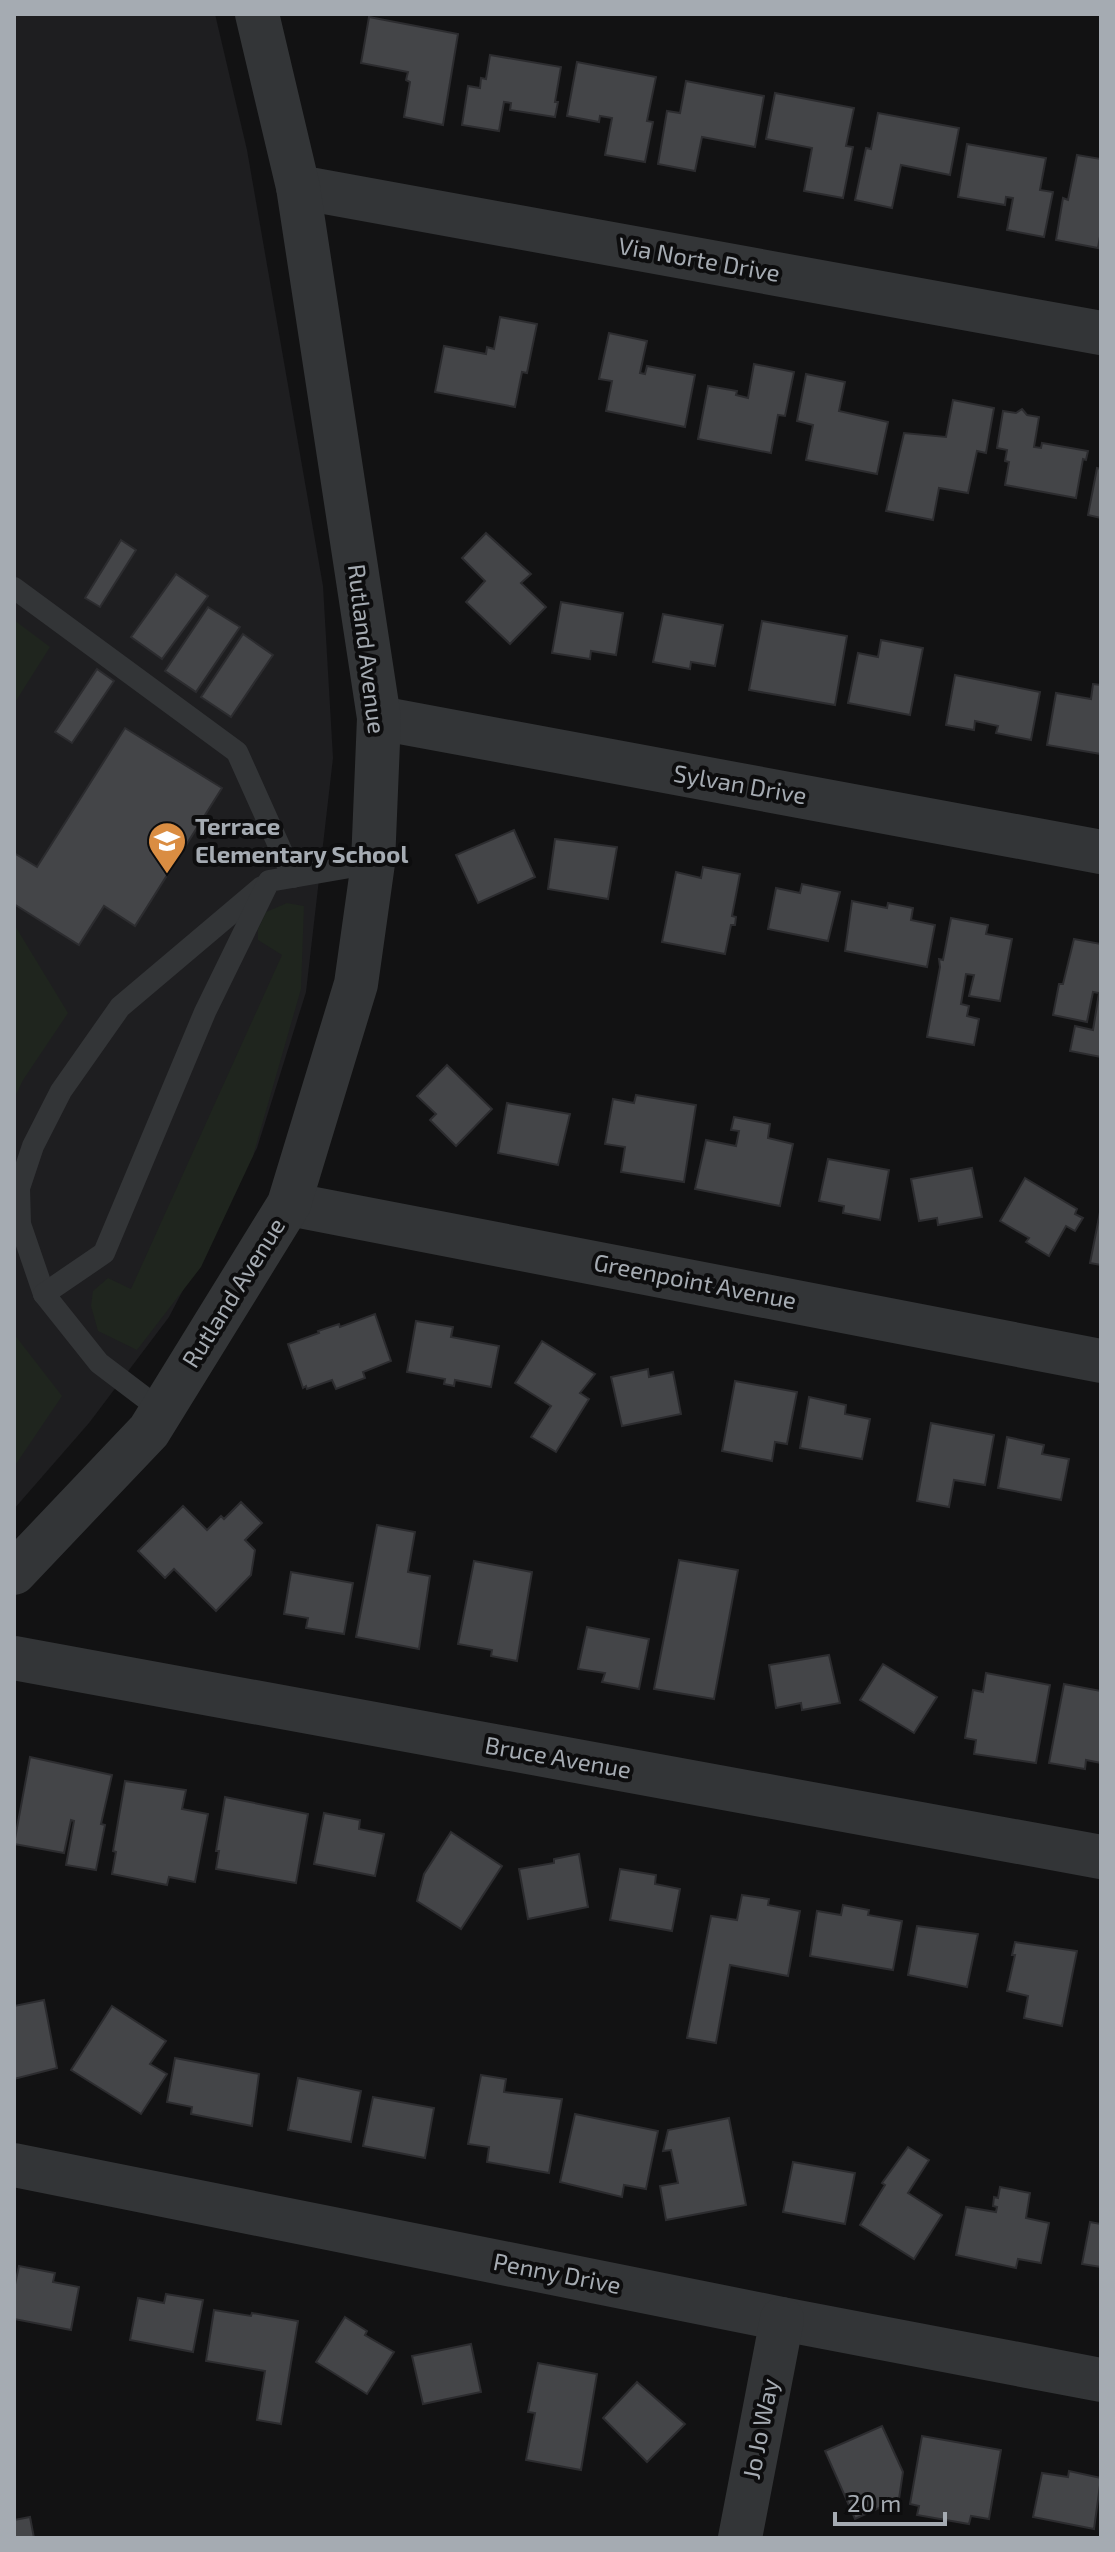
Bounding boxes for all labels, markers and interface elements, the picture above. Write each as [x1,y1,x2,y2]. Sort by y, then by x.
street label: Via Norte Drive [616,230,782,287]
street label: Rutland Avenue [343,562,392,735]
street label: Sylvan Drive [671,758,809,809]
place label: Terrace Elementary School [195,811,408,868]
school or university icon: Terrace Elementary School [146,820,188,875]
street label: Rutland Avenue [175,1212,290,1372]
street label: Greenpoint Avenue [591,1247,799,1314]
street label: Bruce Avenue [483,1729,634,1784]
street label: Penny Drive [491,2246,624,2299]
street label: Jo Jo Way [736,2376,784,2481]
scale bar [835,2476,945,2526]
text: 20 m [847,2488,901,2517]

